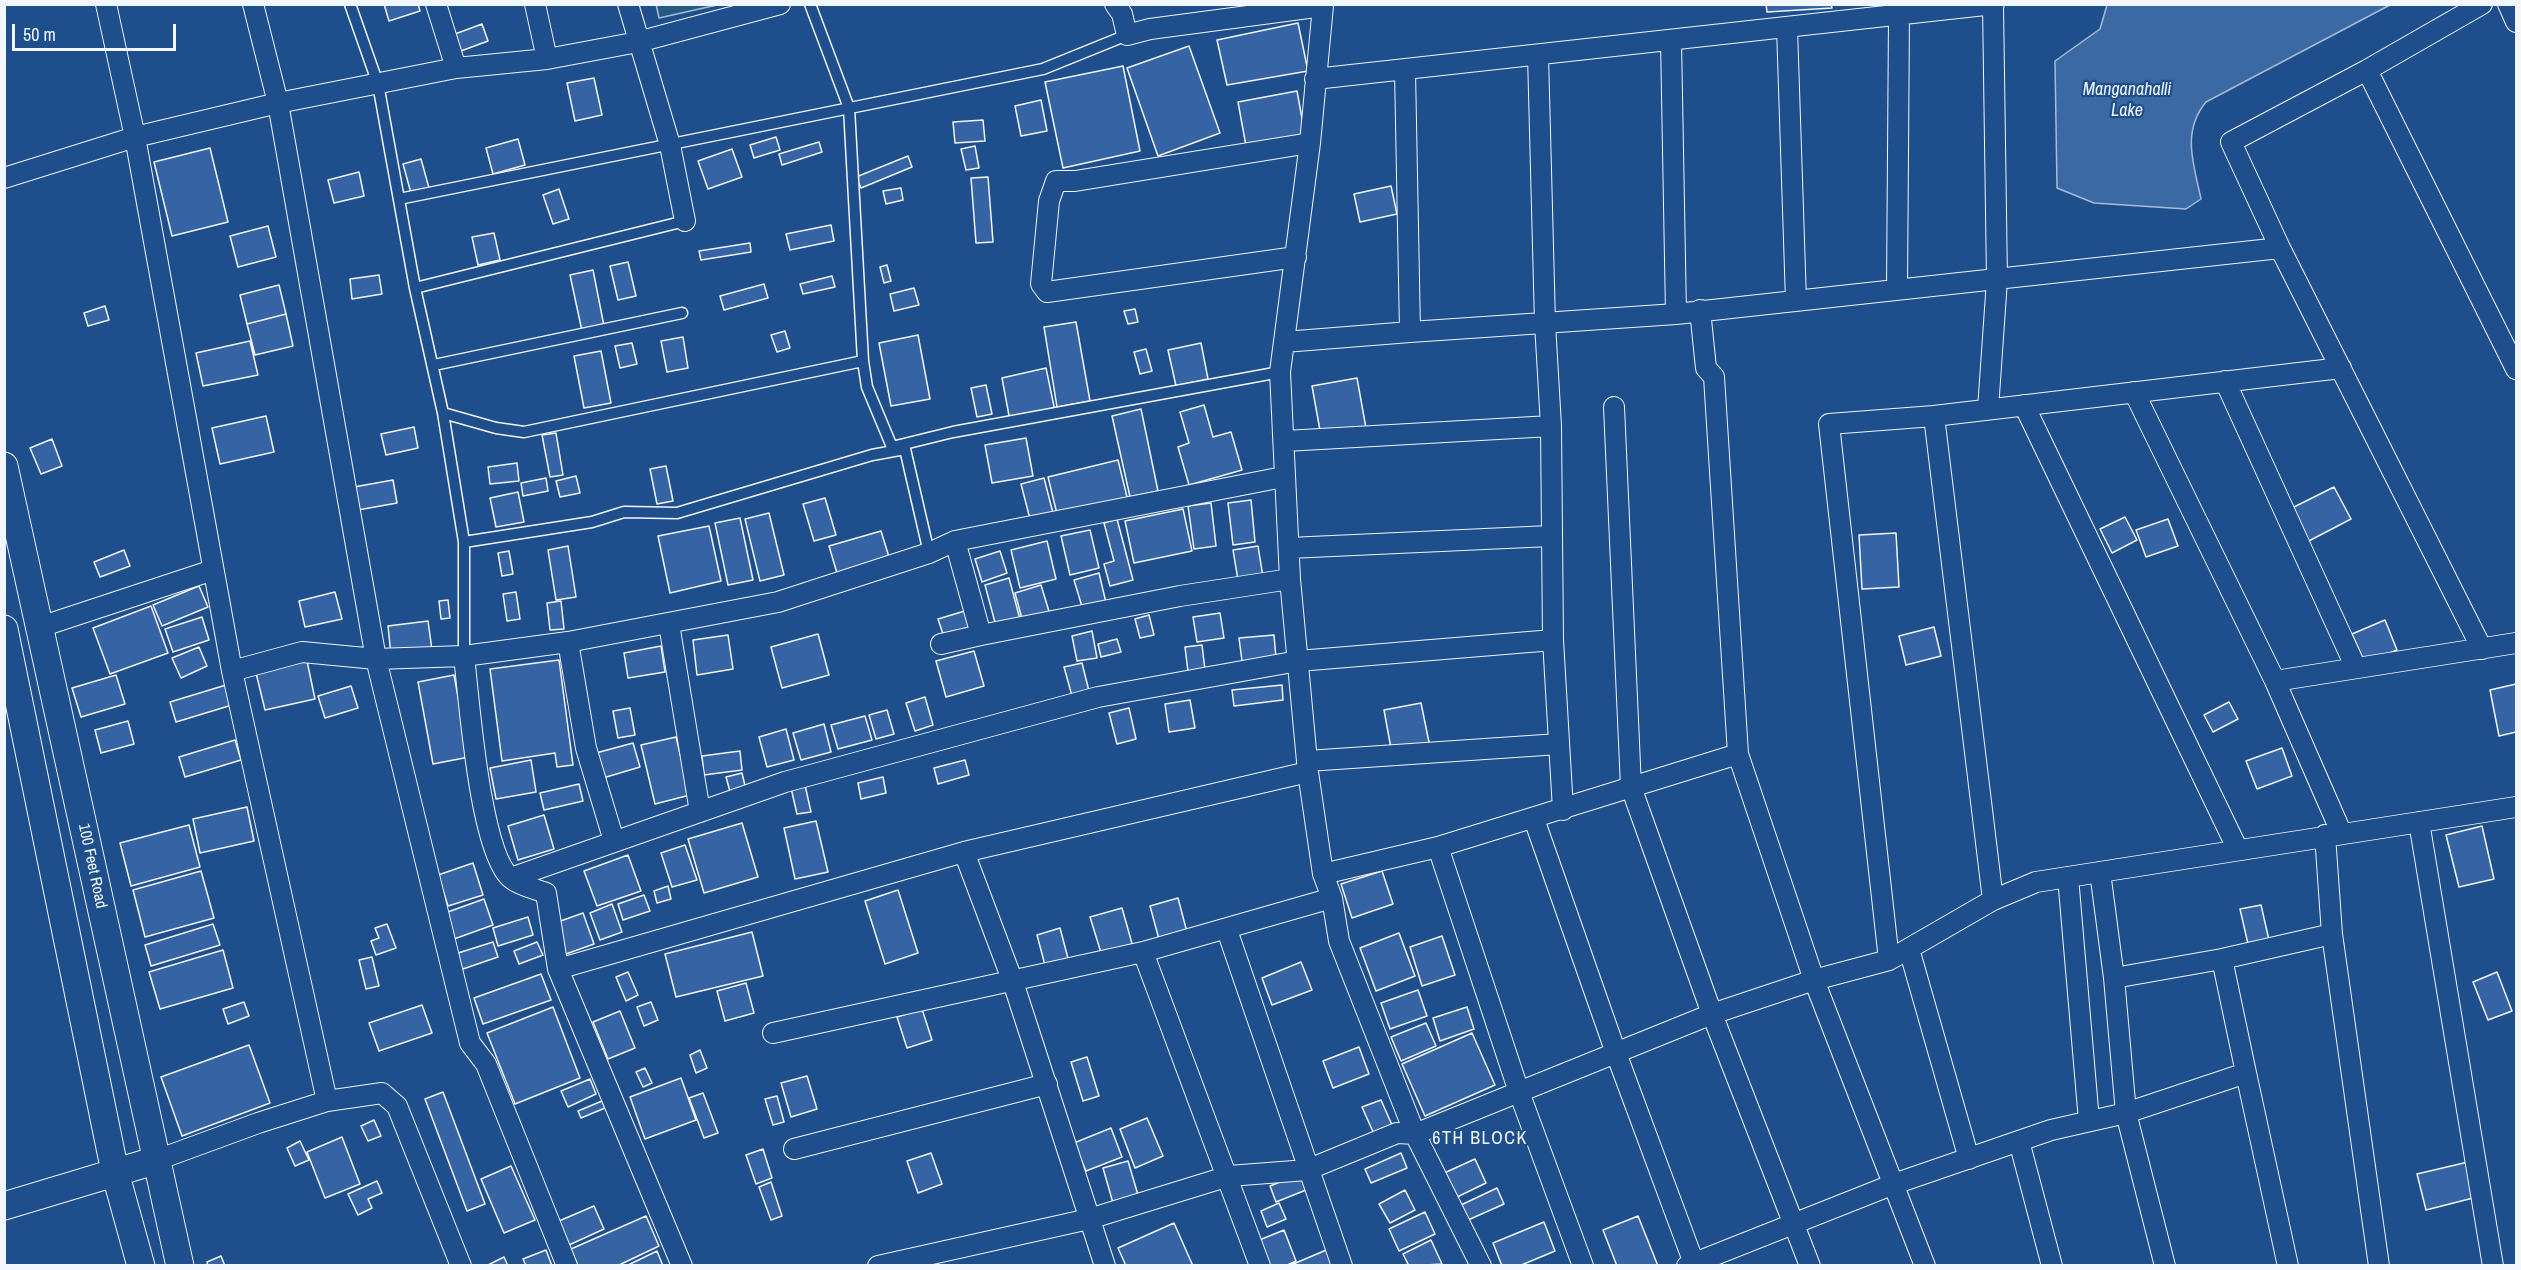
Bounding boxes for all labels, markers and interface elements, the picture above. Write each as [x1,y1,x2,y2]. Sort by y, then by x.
scale bar [15,12,178,50]
text: 50 m [23,22,56,47]
water label: Manganahalli Lake [2083,79,2171,122]
street label: 100 Feet Road [74,822,110,910]
district label: 6TH BLOCK [1432,1128,1528,1150]

